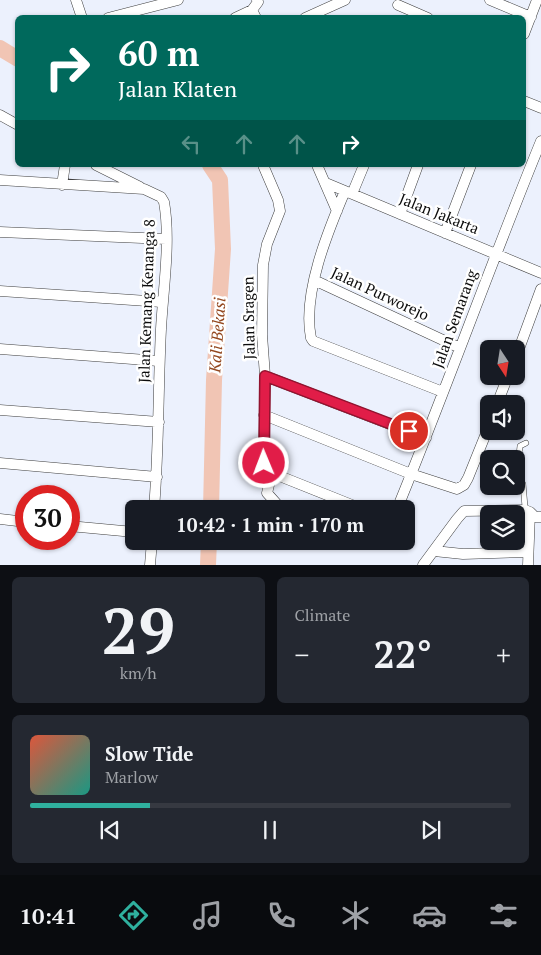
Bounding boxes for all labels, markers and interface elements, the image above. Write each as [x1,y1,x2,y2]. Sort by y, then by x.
text: 60 m [118,30,199,76]
icon: right [35,35,100,100]
text: Jalan Klaten [118,74,237,103]
icon: left [177,130,205,158]
icon: ahead [230,130,258,158]
icon: ahead [283,130,311,158]
icon: right [336,130,364,158]
street label: Jalan Jakarta [397,188,483,238]
street label: Jalan Kemang Kenanga 8 [133,219,159,383]
street label: Jalan Purworejo [328,262,433,325]
street label: Jalan Semarang [427,266,482,371]
street label: Jalan Sragen [237,276,259,360]
water label: Kali Bekasi [203,296,231,374]
north arrow [480,340,525,385]
map controls [480,340,525,550]
button: sound [480,395,525,440]
pin [388,410,430,452]
icon: arrive [395,417,423,445]
position arrow [237,436,289,488]
button: search [480,450,525,495]
speed limit sign: 30 [15,485,80,550]
button: layers [480,505,525,550]
text: 10:42 · 1 min · 170 m [176,512,364,537]
text: 29 [102,586,175,673]
text: Climate [295,604,350,626]
text: 22° [373,629,432,679]
text: − [295,636,309,673]
text: + [496,636,511,673]
text: km/h [120,662,157,684]
text: Slow Tide [105,741,194,766]
text: Marlow [105,766,158,788]
icon: previous [96,816,124,844]
icon: pause [256,816,284,844]
icon: next [417,816,445,844]
icon: directions [116,898,151,933]
icon: music [190,898,225,933]
icon: phone [264,898,299,933]
icon: climate [338,898,373,933]
icon: car [412,898,447,933]
icon: filters [486,898,521,933]
text: 10:41 [20,901,77,930]

